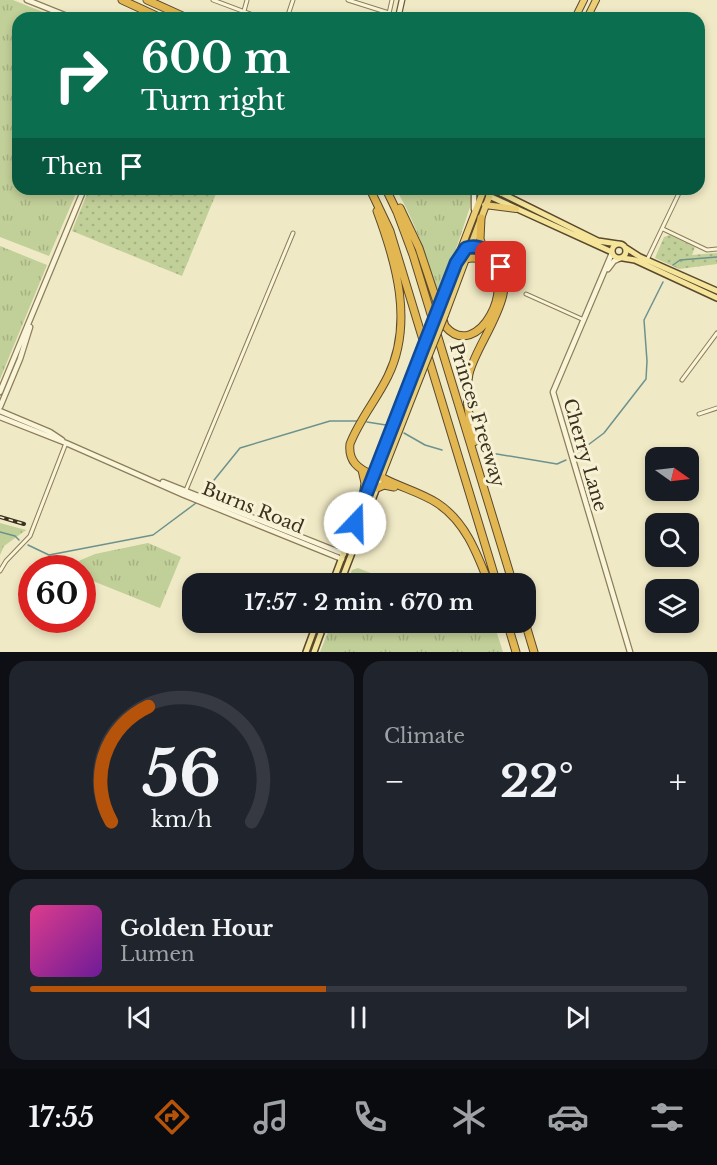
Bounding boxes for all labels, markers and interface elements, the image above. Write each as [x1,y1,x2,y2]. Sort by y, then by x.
text: 600 m [141,32,290,84]
icon: right [42,36,120,114]
text: Turn right [141,84,285,117]
icon: arrive [115,150,148,183]
text: Then [42,153,103,180]
pin [475,241,526,292]
icon: arrive [484,250,517,283]
street label: Princes Freeway [445,340,510,490]
street label: Cherry Lane [558,396,612,514]
north arrow [645,447,699,501]
map controls [645,447,699,633]
street label: Burns Road [199,478,307,538]
position arrow [323,491,387,555]
button: search [645,513,699,567]
speed limit sign: 60 [18,555,96,633]
button: layers [645,579,699,633]
text: 17:57 · 2 min · 670 m [245,589,473,616]
text: Climate [384,724,465,748]
text: 56 [142,735,221,813]
text: 22° [500,753,574,809]
text: − [384,761,405,802]
text: + [669,761,687,802]
text: km/h [151,807,212,834]
text: Golden Hour [120,915,273,942]
text: Lumen [120,942,195,966]
icon: previous [123,1001,156,1034]
icon: pause [342,1001,375,1034]
icon: next [561,1001,594,1034]
icon: directions [151,1096,193,1138]
icon: music [250,1096,292,1138]
icon: phone [349,1096,391,1138]
icon: climate [448,1096,490,1138]
icon: car [547,1096,589,1138]
icon: filters [646,1096,688,1138]
text: 17:55 [29,1101,94,1134]

